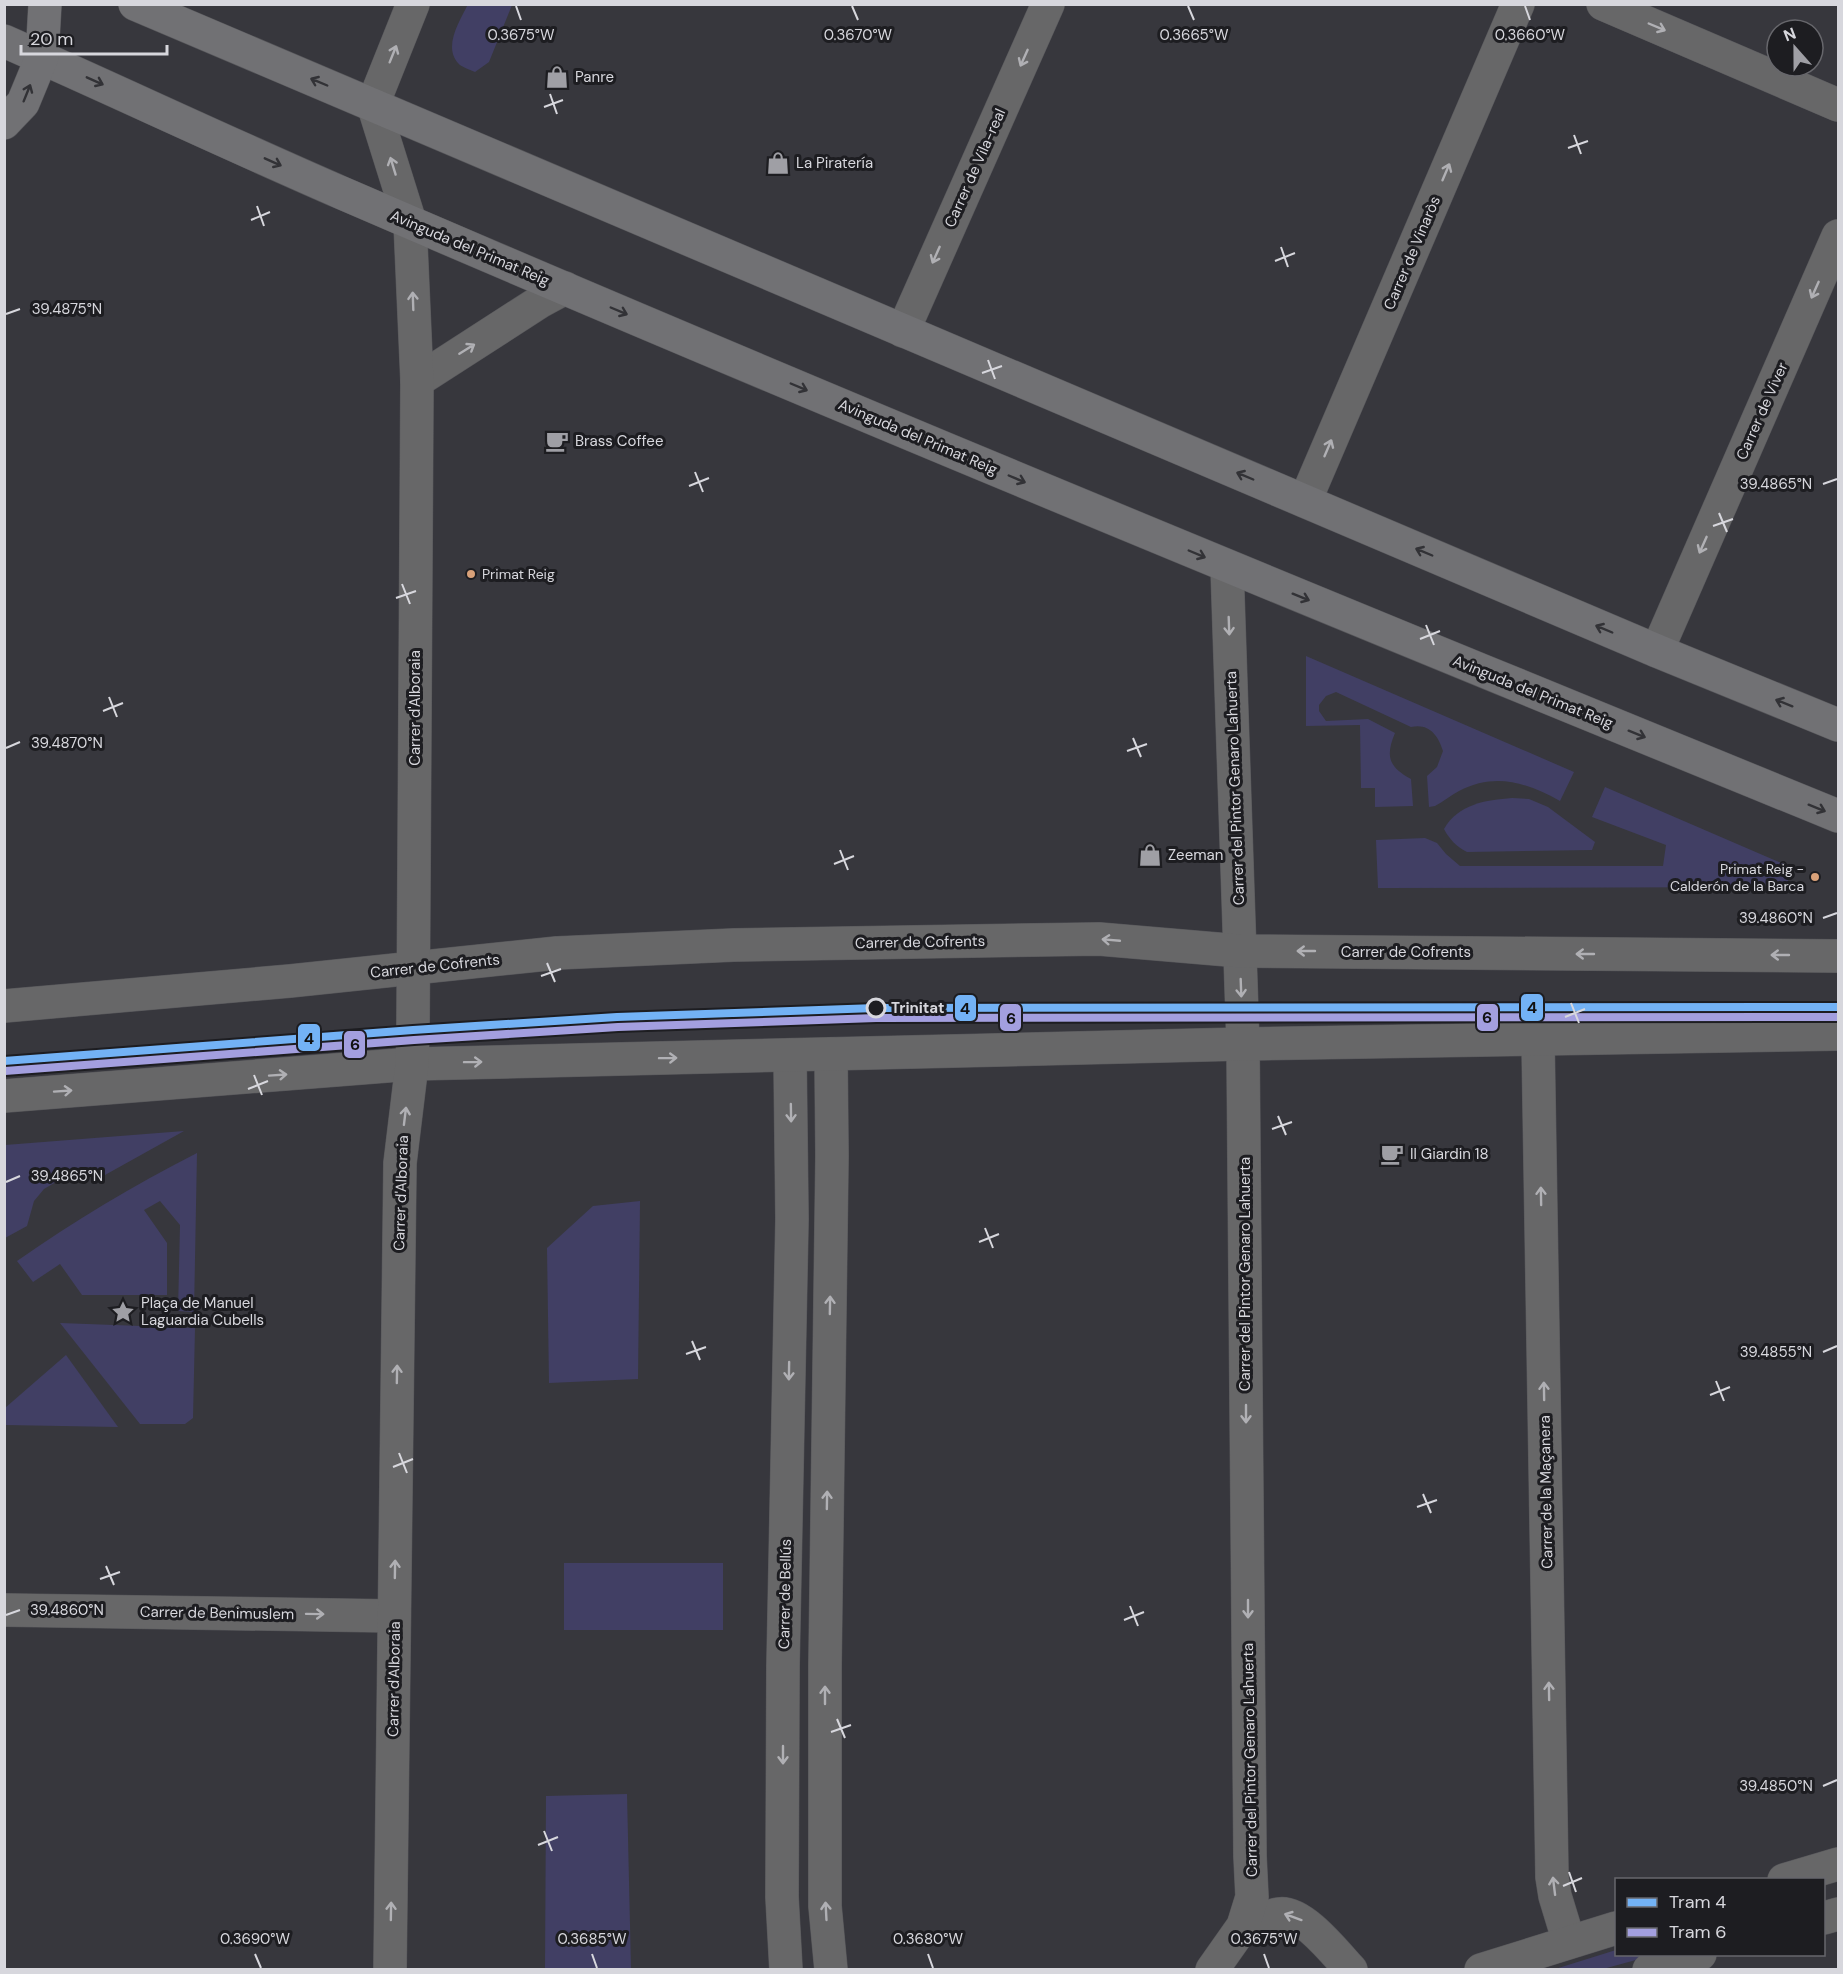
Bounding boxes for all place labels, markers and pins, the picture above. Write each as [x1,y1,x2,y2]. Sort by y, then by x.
shop icon: Panre [544,64,570,90]
place label: Panre [575,67,614,87]
shop icon: La Piratería [765,150,791,176]
place label: La Piratería [796,153,873,173]
cafe icon: Brass Coffee [544,428,570,454]
place label: Brass Coffee [575,431,663,451]
place label: Primat Reig [482,565,555,583]
marker: Primat Reig [465,568,477,580]
shop icon: Zeeman [1137,842,1163,868]
place label: Zeeman [1168,845,1223,865]
place label: Primat Reig - Calderón de la Barca [1670,860,1804,895]
marker: Primat Reig - Calderón de la Barca [1809,871,1821,883]
marker: Trinitat [866,998,886,1018]
place label: Trinitat [891,998,945,1018]
cafe icon: Il Giardin 18 [1379,1141,1405,1167]
place label: Il Giardin 18 [1410,1144,1489,1164]
place label: Plaça de Manuel Laguardia Cubells [141,1293,264,1330]
place icon: Plaça de Manuel Laguardia Cubells [110,1299,136,1325]

